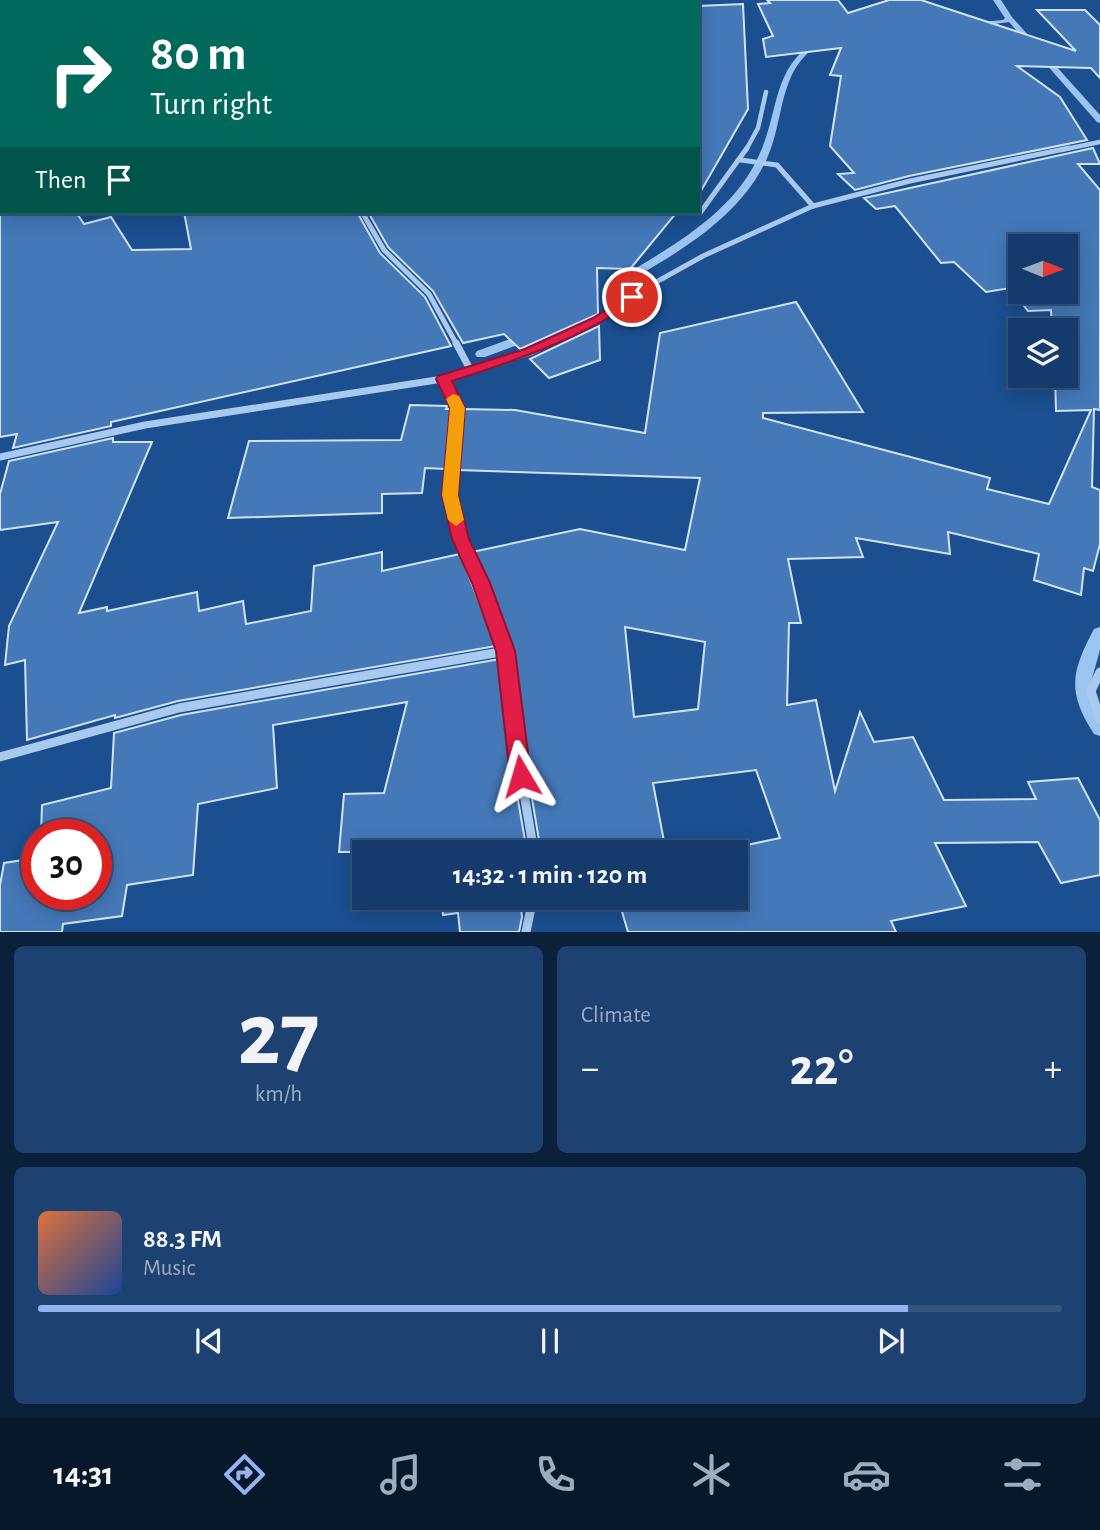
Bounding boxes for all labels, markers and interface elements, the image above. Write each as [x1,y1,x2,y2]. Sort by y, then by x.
icon: right [35,28,126,119]
text: 80 m [150,30,247,79]
text: Turn right [150,88,272,120]
icon: arrive [100,161,138,199]
text: Then [35,167,86,193]
north arrow [1008,234,1078,304]
map controls [1008,234,1078,388]
pin [602,267,662,327]
icon: arrive [613,278,651,316]
button: layers [1008,318,1078,388]
position arrow [484,739,558,813]
speed limit sign: 30 [21,819,112,910]
text: 14:32 · 1 min · 120 m [453,862,647,888]
text: 27 [237,990,320,1081]
text: Climate [581,1004,651,1027]
text: 22° [789,1042,854,1094]
text: − [581,1050,599,1088]
text: + [1044,1050,1062,1088]
text: km/h [255,1083,302,1106]
text: 88.3 FM [143,1226,222,1252]
text: Music [143,1257,195,1280]
icon: previous [190,1322,228,1360]
icon: pause [531,1322,569,1360]
icon: next [872,1322,910,1360]
icon: directions [220,1450,269,1499]
icon: music [376,1450,425,1499]
icon: phone [531,1450,580,1499]
icon: climate [687,1450,736,1499]
icon: car [842,1450,891,1499]
icon: filters [998,1450,1047,1499]
text: 14:31 [53,1458,114,1490]

